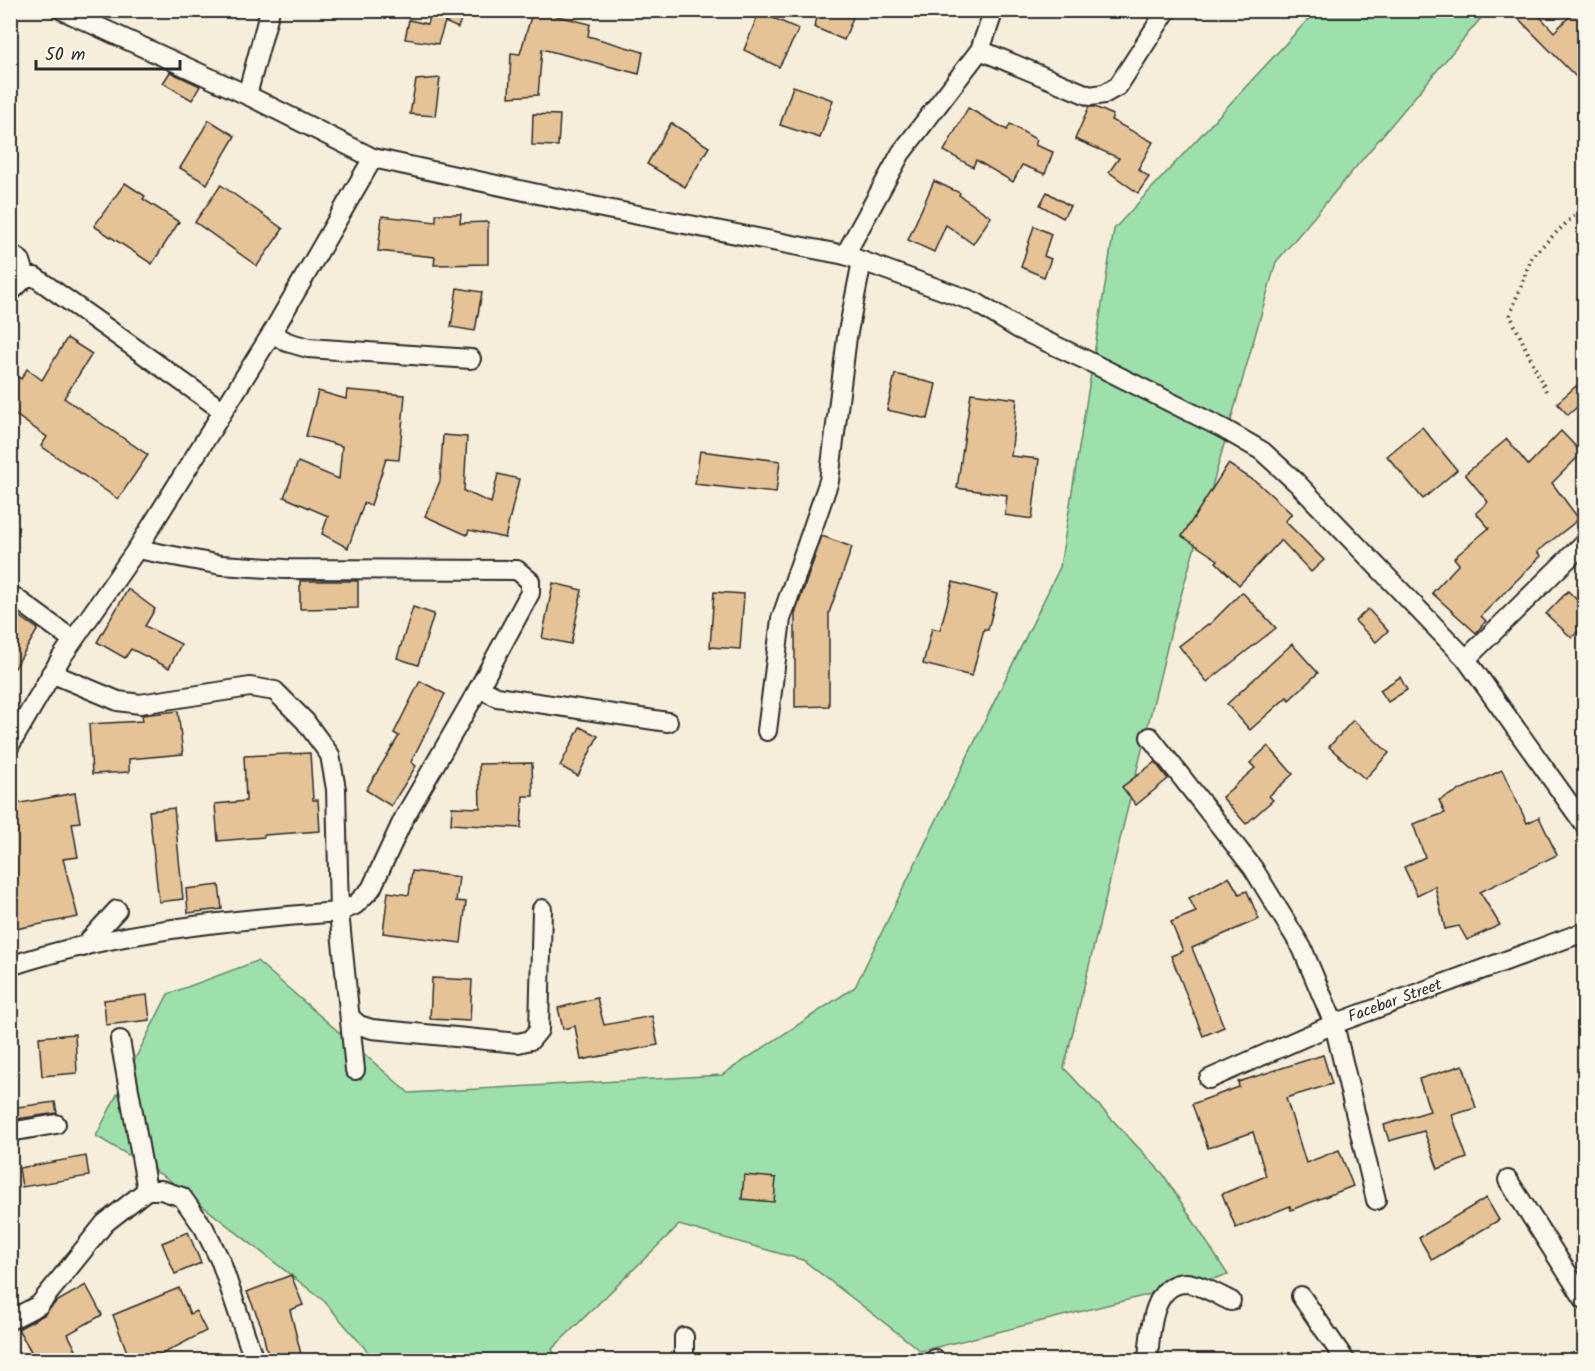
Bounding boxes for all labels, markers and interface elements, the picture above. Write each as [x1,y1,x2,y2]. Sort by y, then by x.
scale bar [36,33,180,71]
text: 50 m [45,41,85,70]
street label: Facebar Street [1344,972,1446,1030]

